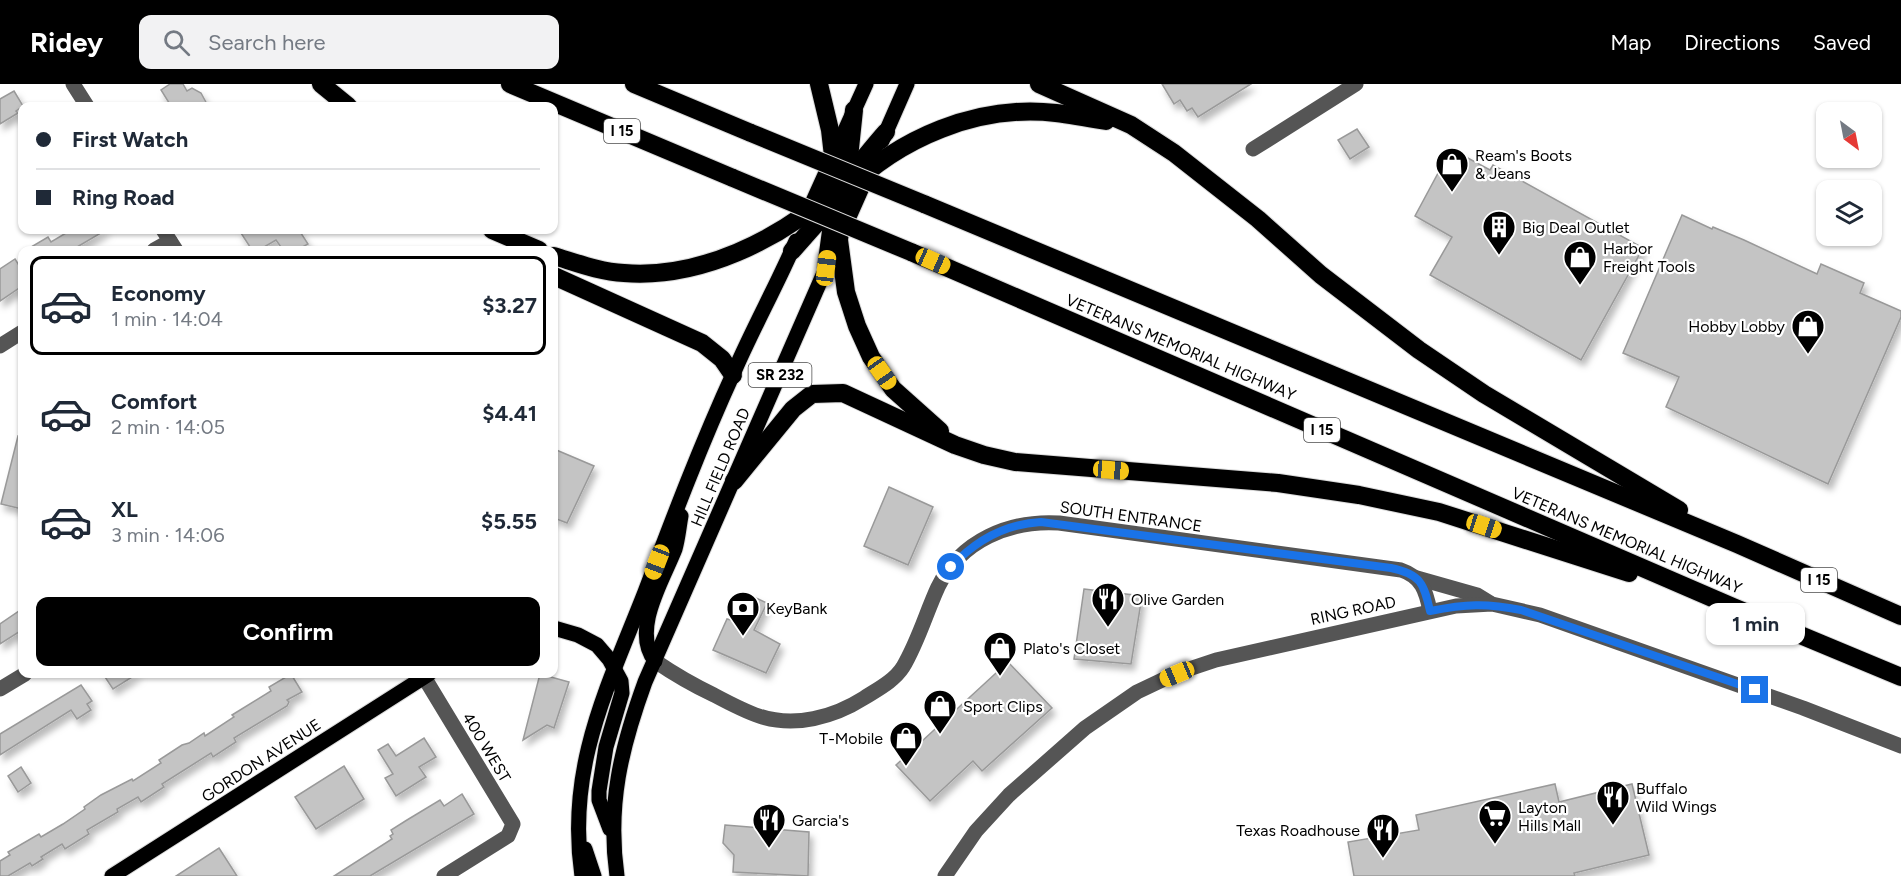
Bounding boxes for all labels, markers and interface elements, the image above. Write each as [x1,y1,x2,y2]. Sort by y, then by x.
search box [139,15,559,69]
text: Ridey [30,25,103,59]
icon: search [160,26,193,59]
text: Search here [208,29,326,56]
text: Map [1610,30,1651,55]
text: Directions [1684,30,1780,55]
text: Saved [1813,30,1871,55]
north arrow [1816,102,1882,168]
map controls [1816,102,1882,246]
road number: I 15 [604,119,640,143]
text: First Watch [72,126,188,153]
shop icon: Ream's Boots & Jeans [1434,146,1470,193]
place label: Ream's Boots & Jeans [1475,146,1572,183]
button: layers [1816,180,1882,246]
text: Ring Road [72,184,175,211]
building icon: Big Deal Outlet [1481,209,1517,256]
place label: Big Deal Outlet [1522,218,1630,237]
shop icon: Harbor Freight Tools [1562,239,1598,286]
place label: Harbor Freight Tools [1603,239,1695,276]
car [913,245,953,277]
car [815,249,837,287]
icon: car [39,279,93,333]
text: Economy [111,280,206,307]
street label: VETERANS MEMORIAL HIGHWAY [1063,290,1299,405]
text: $3.27 [482,292,537,319]
text: 1 min · 14:04 [111,307,223,331]
shop icon: Hobby Lobby [1790,308,1826,355]
place label: Hobby Lobby [1688,317,1786,336]
car [864,353,900,393]
road number: SR 232 [748,363,812,387]
icon: car [39,387,93,441]
text: Comfort [111,388,197,415]
text: $4.41 [482,400,537,427]
street label: HILL FIELD ROAD [687,405,754,529]
text: 2 min · 14:05 [111,415,225,439]
road number: I 15 [1304,418,1340,442]
car [1092,459,1130,481]
street label: VETERANS MEMORIAL HIGHWAY [1509,483,1745,598]
icon: car [39,495,93,549]
text: XL [111,496,138,523]
street label: SOUTH ENTRANCE [1059,497,1203,536]
text: $5.55 [481,508,537,535]
car [1464,512,1504,540]
text: 3 min · 14:06 [111,523,224,547]
car [642,542,672,582]
route start [937,553,964,580]
road number: I 15 [1801,568,1837,592]
restaurant icon: Olive Garden [1090,581,1126,628]
bank icon: KeyBank [725,590,761,637]
place label: Olive Garden [1131,590,1224,609]
street label: RING ROAD [1309,592,1398,629]
button: Confirm [36,597,540,666]
place label: KeyBank [766,599,827,618]
callout: 1 min [1706,603,1804,645]
text: 1 min [1732,612,1779,636]
shop icon: Plato's Closet [982,630,1018,677]
place label: Plato's Closet [1023,639,1120,658]
car [1157,659,1197,689]
route end [1741,676,1768,703]
shop icon: Sport Clips [922,688,958,735]
place label: Sport Clips [963,697,1043,716]
street label: 400 WEST [458,709,515,786]
street label: GORDON AVENUE [198,715,324,806]
shop icon: T-Mobile [888,720,924,767]
place label: T-Mobile [819,729,883,748]
restaurant icon: Buffalo Wild Wings [1595,779,1631,826]
place label: Buffalo Wild Wings [1636,779,1717,816]
supermarket icon: Layton Hills Mall [1477,798,1513,845]
place label: Layton Hills Mall [1518,798,1581,835]
restaurant icon: Garcia's [751,802,787,849]
place label: Garcia's [792,811,849,830]
restaurant icon: Texas Roadhouse [1365,812,1401,859]
place label: Texas Roadhouse [1236,821,1360,840]

